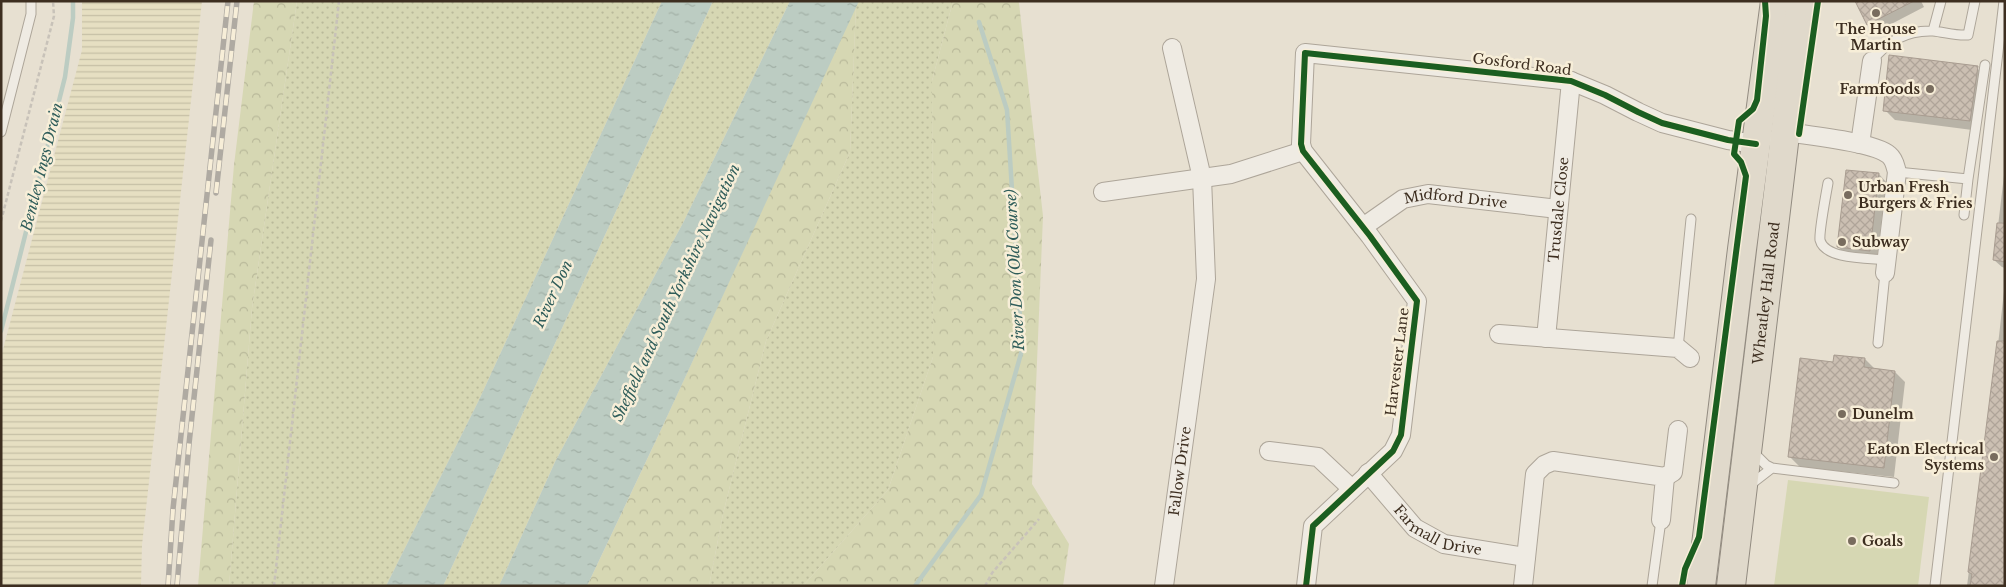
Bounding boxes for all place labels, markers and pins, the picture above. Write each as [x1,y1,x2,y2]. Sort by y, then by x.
marker: The House Martin [1870,7,1882,19]
place label: The House Martin [1836,20,1916,54]
place label: Farmfoods [1840,80,1920,98]
marker: Farmfoods [1924,83,1936,95]
place label: Urban Fresh Burgers & Fries [1858,178,1973,212]
marker: Urban Fresh Burgers & Fries [1842,189,1854,201]
place label: Subway [1852,233,1910,251]
marker: Subway [1836,236,1848,248]
place label: Dunelm [1852,405,1914,423]
marker: Dunelm [1836,408,1848,420]
place label: Eaton Electrical Systems [1867,440,1984,474]
marker: Eaton Electrical Systems [1988,451,2000,463]
place label: Goals [1862,532,1904,550]
marker: Goals [1846,535,1858,547]

